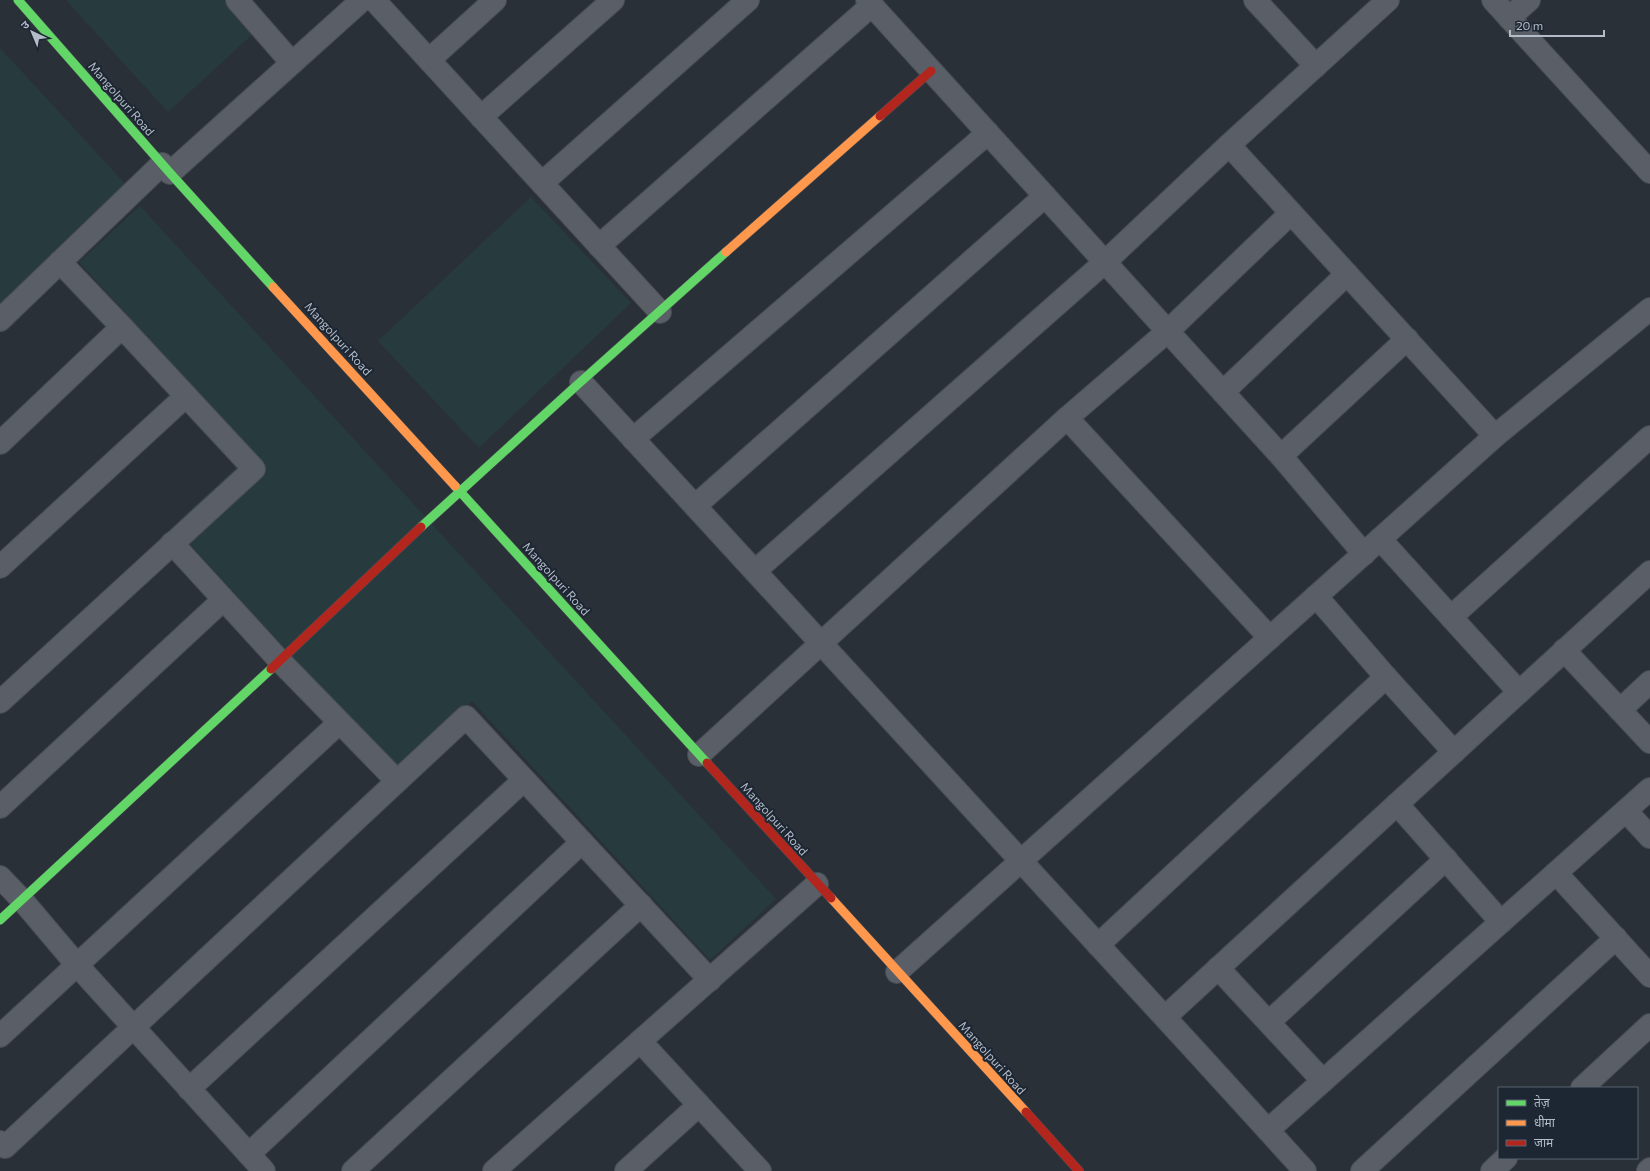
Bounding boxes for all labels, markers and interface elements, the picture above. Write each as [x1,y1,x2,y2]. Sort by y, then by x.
north arrow [12,12,52,52]
scale bar [1510,12,1604,38]
text: उ [18,17,32,31]
text: 20 m [1516,18,1543,32]
street label: Mangolpuri Road [86,59,158,138]
street label: Mangolpuri Road [302,299,375,378]
street label: Mangolpuri Road [520,539,593,618]
street label: Mangolpuri Road [738,779,811,858]
street label: Mangolpuri Road [956,1018,1029,1097]
legend [1498,1087,1638,1159]
text: तेज़ [1534,1095,1551,1109]
text: धीमा [1534,1115,1556,1129]
text: जाम [1534,1135,1554,1149]

